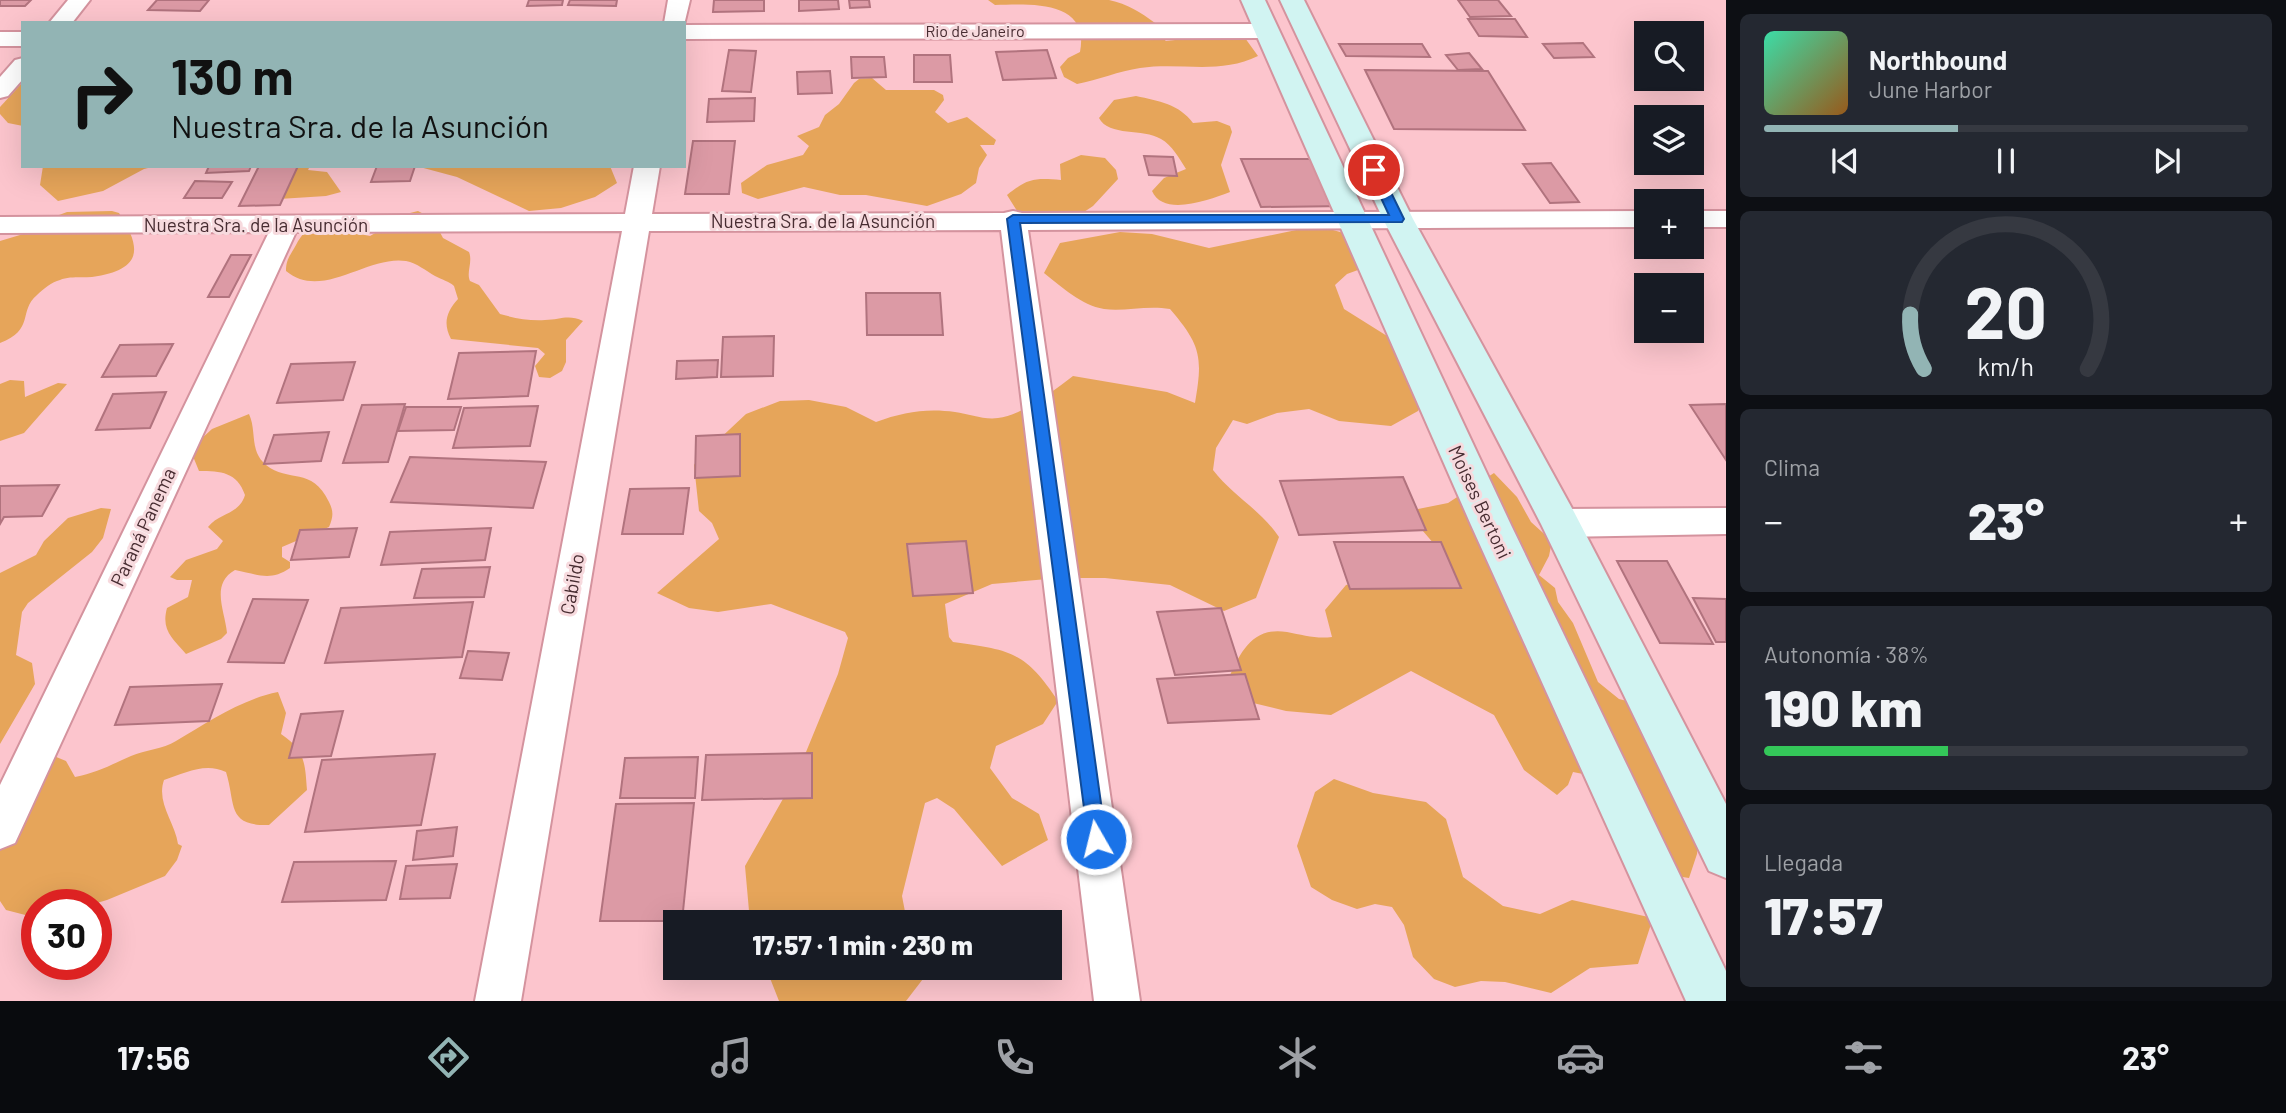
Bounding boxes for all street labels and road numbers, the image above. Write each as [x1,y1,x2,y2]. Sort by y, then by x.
street label: Rio de Janeiro [925,21,1025,40]
street label: Nuestra Sra. de la Asunción [711,209,935,232]
street label: Nuestra Sra. de la Asunción [144,213,368,236]
street label: Moises Bertoni [1444,442,1517,562]
street label: Paraná Panema [105,464,180,590]
street label: Cabildo [555,552,588,616]

